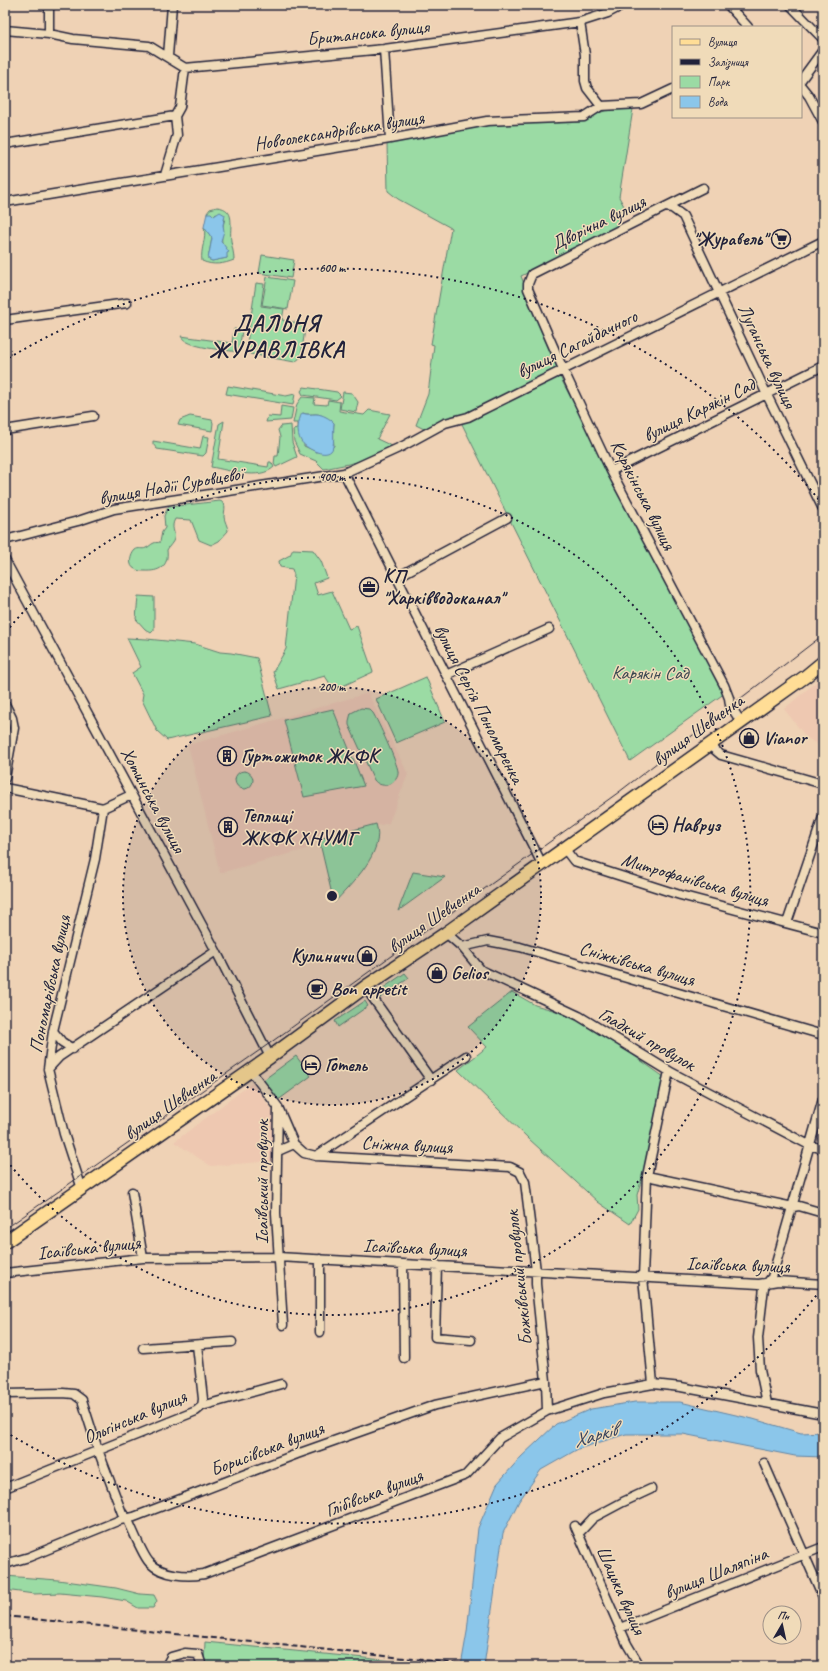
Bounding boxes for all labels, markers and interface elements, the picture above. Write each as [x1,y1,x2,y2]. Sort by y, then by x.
street label: Британська вулиця [306,15,432,51]
legend [672,26,802,118]
text: Вулиця [708,34,737,50]
text: Залізниця [708,54,749,70]
text: Парк [708,74,731,90]
text: Вода [708,94,729,110]
street label: Новоолександрівська вулиця [252,106,427,156]
street label: Дворічна вулиця [546,189,651,256]
place label: "Журавель" [693,227,771,251]
supermarket icon: "Журавель" [770,228,792,250]
text: 600 m [319,260,346,276]
street label: Луганська вулиця [732,300,802,413]
street label: вулиця Сагайдачного [513,304,642,384]
district label: ДАЛЬНЯ ЖУРАВЛІВКА [209,309,346,364]
street label: вулиця Карякін Сад [639,372,761,447]
street label: Карякінська вулиця [605,436,682,555]
street label: вулиця Надії Суровцевої [97,461,248,510]
text: 400 m [319,469,346,485]
place label: КП "Харківводоканал" [383,564,509,610]
office icon: КП "Харківводоканал" [358,576,380,598]
street label: вулиця Сергія Пономаренка [428,620,531,790]
park label: Карякін Сад [612,661,690,685]
text: 200 m [319,679,346,695]
street label: вулиця Шевченка [648,687,750,771]
place label: Vianor [763,726,808,750]
shop icon: Vianor [738,727,760,749]
street label: Хотинська вулиця [115,743,191,858]
place label: Гуртожиток ЖКФК [241,744,382,768]
building icon: Гуртожиток ЖКФК [216,745,238,767]
place label: Теплиці ЖКФК ХНУМГ [242,804,361,850]
place label: Навруз [672,813,722,837]
hotel icon: Навруз [647,814,669,836]
building icon: Теплиці ЖКФК ХНУМГ [217,816,239,838]
street label: Митрофанівська вулиця [619,848,772,913]
street label: вулиця Шевченка [383,876,487,959]
centre of rings [325,889,339,903]
street label: Пономарівська вулиця [24,912,77,1055]
street label: Сніжківська вулиця [577,936,699,992]
place label: Кулиничи [291,944,355,968]
shop icon: Кулиничи [356,945,378,967]
place label: Gelios [451,961,490,985]
shop icon: Gelios [426,962,448,984]
place label: Bon appetit [331,977,409,1001]
cafe icon: Bon appetit [306,978,328,1000]
street label: Гладкий провулок [594,1002,701,1077]
place label: Готель [325,1053,368,1077]
hotel icon: Готель [300,1054,322,1076]
street label: вулиця Шевченка [119,1063,223,1146]
street label: Ісаївський провулок [250,1118,274,1244]
street label: Сніжна вулиця [361,1131,454,1159]
street label: Божківський провулок [500,1207,538,1347]
street label: Ісаївська вулиця [36,1231,143,1265]
street label: Ісаївська вулиця [363,1233,469,1263]
street label: Ісаївська вулиця [686,1251,791,1279]
street label: Ольгінська вулиця [80,1384,191,1449]
water label: Харків [570,1415,627,1453]
street label: Борисівська вулиця [207,1416,328,1482]
street label: Глібівська вулиця [322,1463,427,1523]
street label: вулиця Шаляпіна [661,1541,773,1605]
street label: Шацька вулиця [591,1542,652,1640]
north arrow [762,1605,802,1645]
text: Пн [777,1607,791,1623]

